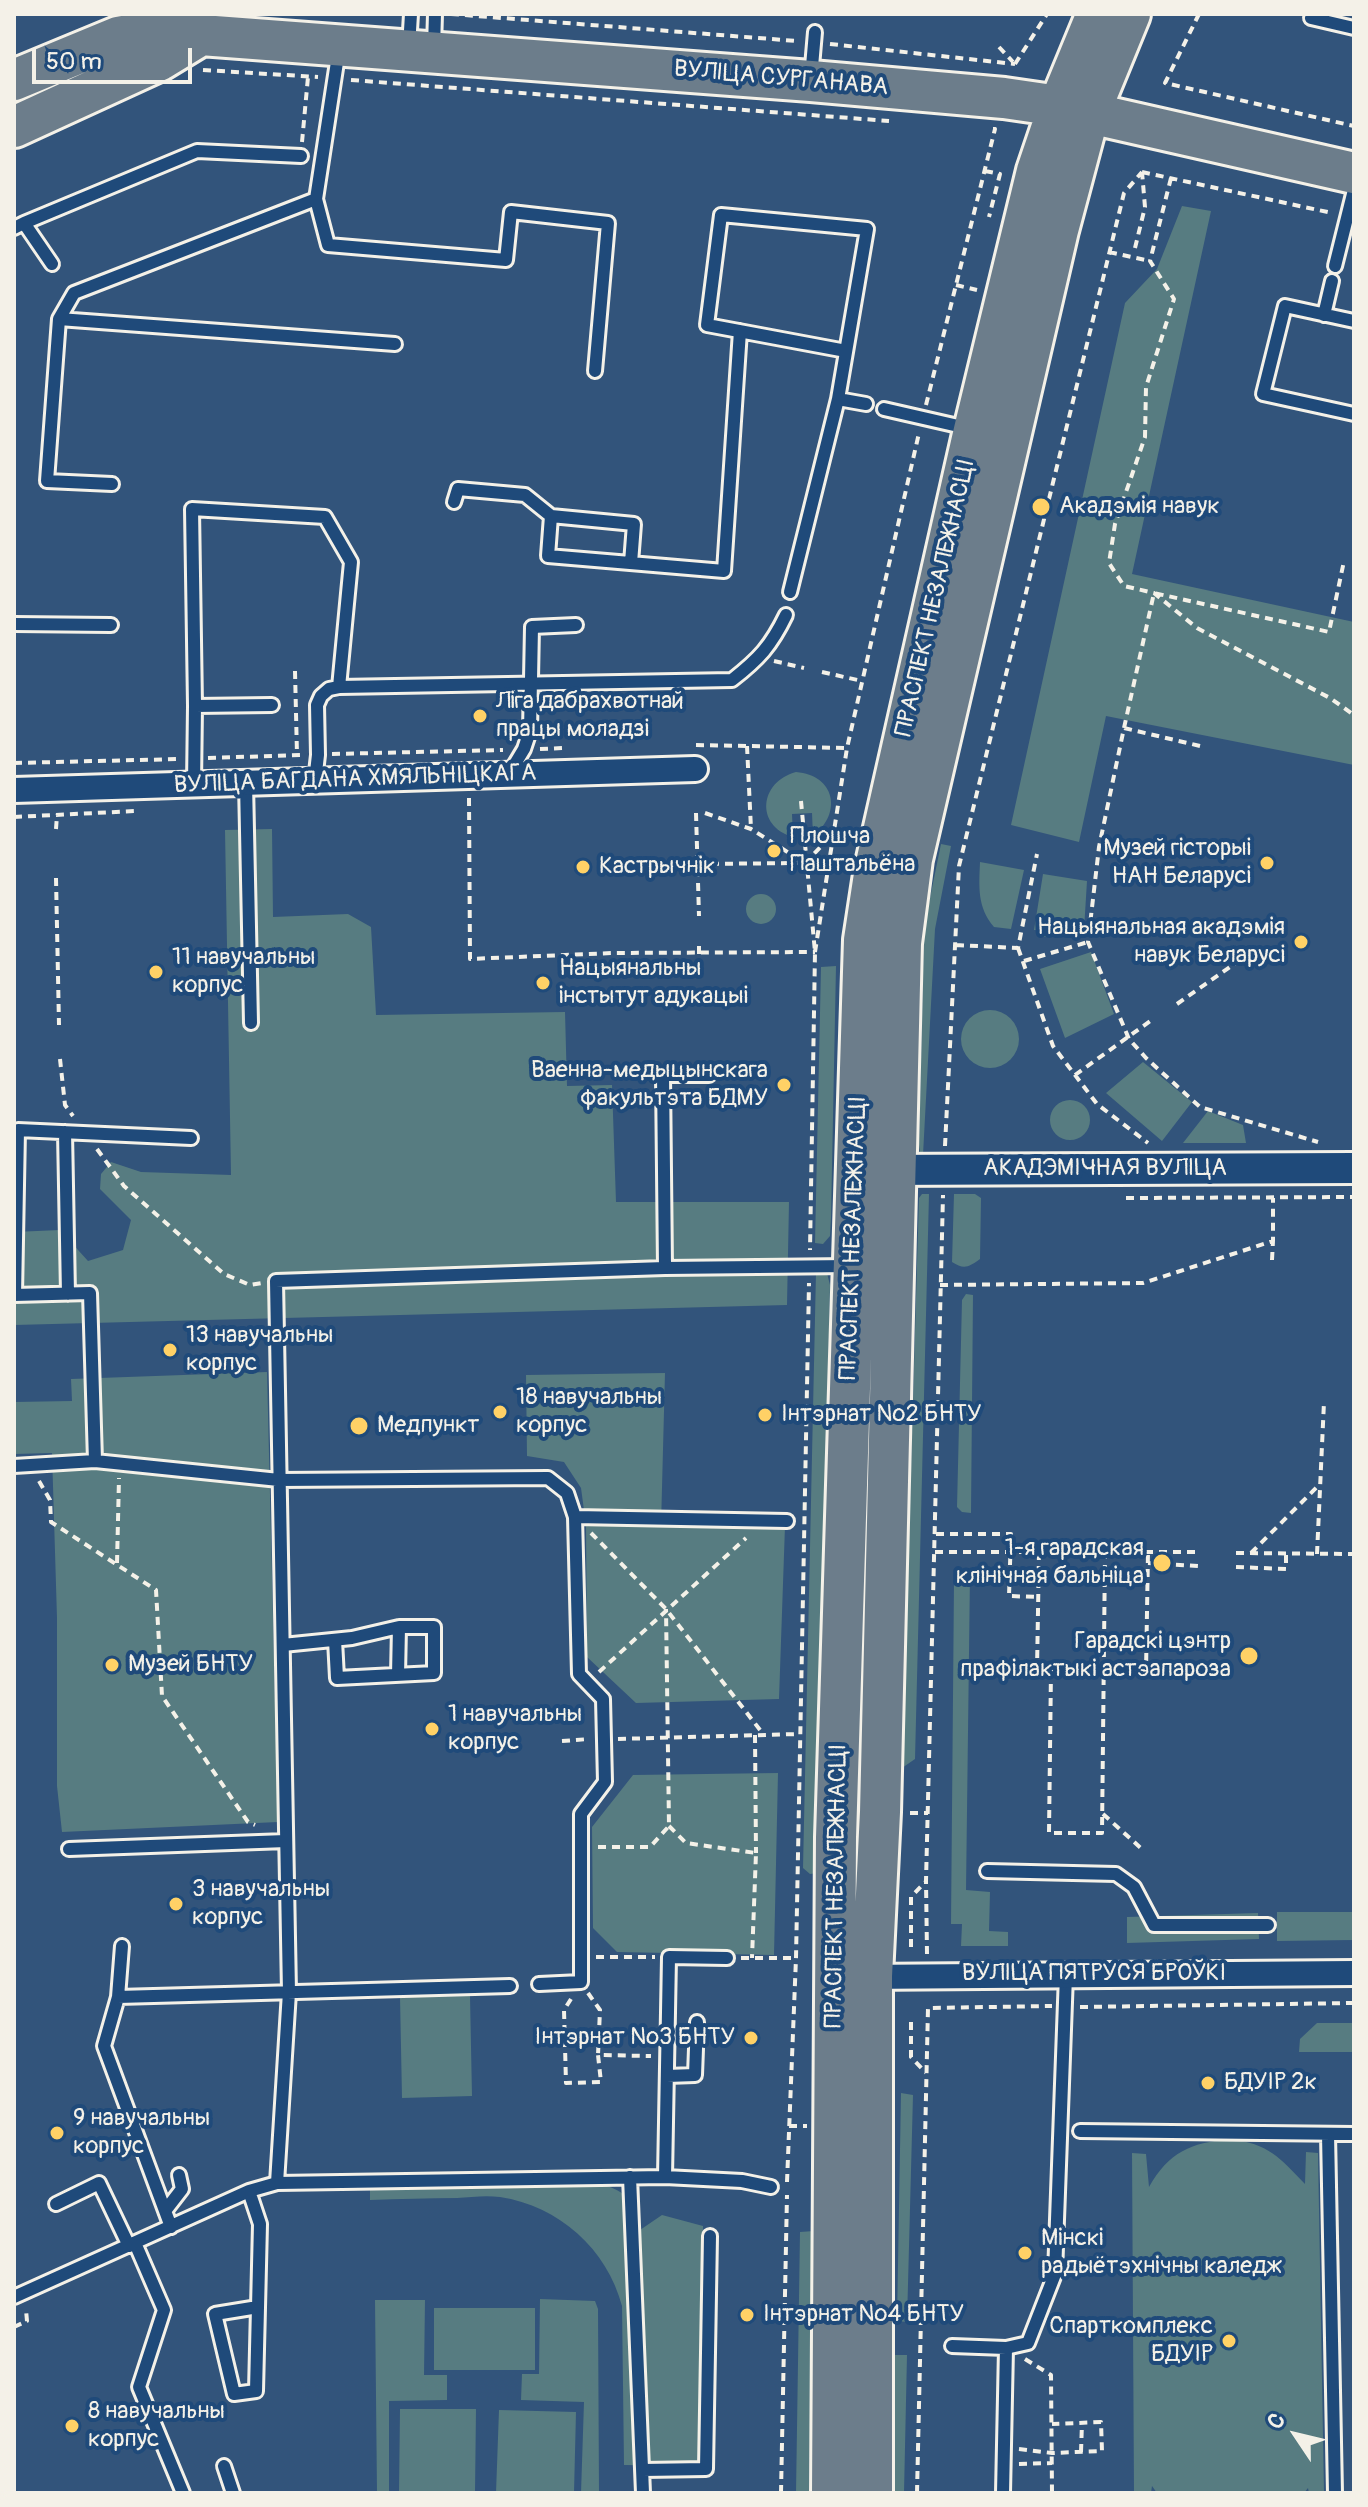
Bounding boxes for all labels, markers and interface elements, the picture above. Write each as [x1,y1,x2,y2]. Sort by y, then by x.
scale bar [36,32,196,82]
text: 50 m [46,47,102,76]
street label: ВУЛІЦА СУРГАНАВА [673,55,889,103]
street label: ПРАСПЕКТ НЕЗАЛЕЖНАСЦІ [890,456,982,740]
place label: Акадэмія навук [1059,493,1220,521]
marker: Акадэмія навук [1030,496,1052,518]
place label: Ліга дабрахвотнай працы моладзі [496,688,684,744]
marker: Ліга дабрахвотнай працы моладзі [471,707,489,725]
street label: ВУЛІЦА БАГДАНА ХМЯЛЬНІЦКАГА [173,759,537,801]
place label: Плошча Паштальёна [790,823,915,879]
place label: Музей гісторыі НАН Беларусі [1103,835,1251,891]
marker: Плошча Паштальёна [765,842,783,860]
place label: Кастрычнік [599,853,715,881]
marker: Музей гісторыі НАН Беларусі [1258,854,1276,872]
marker: Кастрычнік [574,858,592,876]
place label: Нацыянальная акадэмія навук Беларусі [1037,914,1285,970]
marker: Нацыянальная акадэмія навук Беларусі [1292,933,1310,951]
place label: 11 навучальны корпус [172,944,316,1000]
place label: Нацыянальны інстытут адукацыі [559,955,748,1011]
marker: 11 навучальны корпус [147,963,165,981]
marker: Нацыянальны інстытут адукацыі [534,974,552,992]
place label: Ваенна-медыцынскага факультэта БДМУ [531,1057,768,1113]
marker: Ваенна-медыцынскага факультэта БДМУ [775,1076,793,1094]
street label: ПРАСПЕКТ НЕЗАЛЕЖНАСЦІ [835,1095,873,1381]
street label: АКАДЭМІЧНАЯ ВУЛІЦА [983,1155,1227,1183]
place label: 13 навучальны корпус [186,1322,334,1378]
marker: 13 навучальны корпус [161,1341,179,1359]
place label: 18 навучальны корпус [516,1384,662,1440]
place label: Інтэрнат №2 БНТУ [781,1401,981,1429]
marker: 18 навучальны корпус [491,1403,509,1421]
marker: Інтэрнат №2 БНТУ [756,1406,774,1424]
place label: Медпункт [377,1412,479,1440]
marker: Медпункт [348,1415,370,1437]
place label: 1-я гарадская клінічная бальніца [956,1535,1144,1591]
marker: 1-я гарадская клінічная бальніца [1151,1552,1173,1574]
place label: Гарадскі цэнтр прафілактыкі астэапароза [960,1628,1231,1684]
marker: Гарадскі цэнтр прафілактыкі астэапароза [1238,1645,1260,1667]
place label: Музей БНТУ [128,1651,253,1679]
marker: Музей БНТУ [103,1656,121,1674]
place label: 1 навучальны корпус [448,1701,582,1757]
marker: 1 навучальны корпус [423,1720,441,1738]
street label: ПРАСПЕКТ НЕЗАЛЕЖНАСЦІ [820,1744,854,2028]
place label: 3 навучальны корпус [192,1876,330,1932]
marker: 3 навучальны корпус [167,1895,185,1913]
street label: ВУЛІЦА ПЯТРУСЯ БРОЎКІ [962,1960,1226,1988]
place label: Інтэрнат №3 БНТУ [535,2024,735,2052]
marker: Інтэрнат №3 БНТУ [742,2029,760,2047]
place label: БДУІР 2к [1224,2069,1317,2097]
marker: БДУІР 2к [1199,2074,1217,2092]
place label: 9 навучальны корпус [73,2105,210,2161]
marker: 9 навучальны корпус [48,2124,66,2142]
place label: Мінскі радыётэхнічны каледж [1041,2225,1282,2281]
marker: Мінскі радыётэхнічны каледж [1016,2244,1034,2262]
place label: Інтэрнат №4 БНТУ [763,2301,964,2329]
marker: Інтэрнат №4 БНТУ [738,2306,756,2324]
place label: Спарткомплекс БДУІР [1049,2313,1213,2369]
marker: Спарткомплекс БДУІР [1220,2332,1238,2350]
north arrow [1256,2395,1336,2475]
place label: 8 навучальны корпус [88,2398,225,2454]
text: С [1261,2408,1292,2435]
marker: 8 навучальны корпус [63,2417,81,2435]

